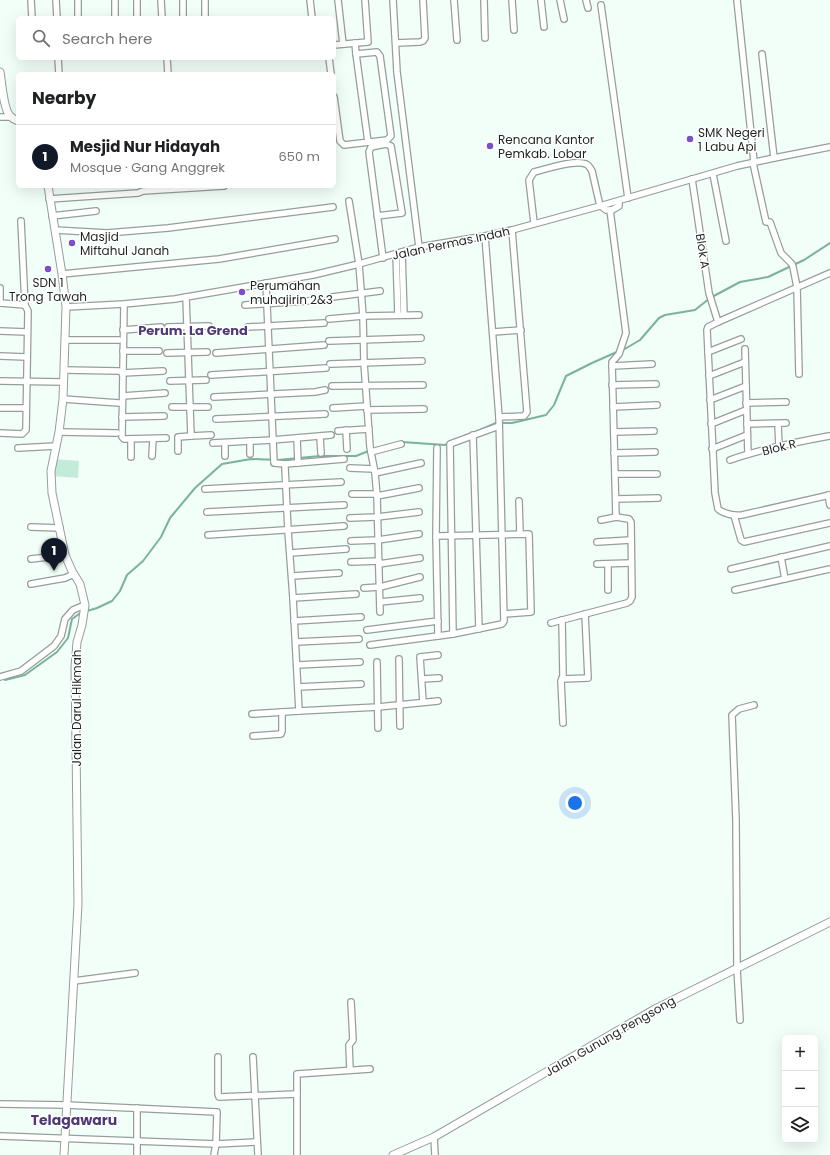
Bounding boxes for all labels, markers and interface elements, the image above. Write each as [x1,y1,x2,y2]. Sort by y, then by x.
search box [16,16,336,60]
icon: search [30,27,52,49]
text: Search here [62,28,152,49]
text: Nearby [32,86,96,110]
place label: SMK Negeri 1 Labu Api [698,124,765,155]
place label: Rencana Kantor Pemkab. Lobar [498,131,595,162]
marker: SMK Negeri 1 Labu Api [685,134,695,144]
text: Mesjid Nur Hidayah [70,136,220,157]
marker: Rencana Kantor Pemkab. Lobar [485,141,495,151]
text: 1 [43,147,47,166]
text: 650 m [279,147,320,166]
text: Mosque · Gang Anggrek [70,158,225,177]
street label: Jalan Permas Indah [391,222,511,264]
place label: Masjid Miftahul Janah [80,228,169,259]
street label: Blok A [692,232,714,270]
marker: Masjid Miftahul Janah [67,238,77,248]
marker: SDN 1 Trong Tawah [43,264,53,274]
place label: SDN 1 Trong Tawah [9,274,87,305]
place label: Perumahan muhajirin 2&3 [250,277,333,308]
marker: Perumahan muhajirin 2&3 [237,287,247,297]
district label: Perum. La Grend [138,321,248,340]
street label: Blok R [760,435,798,459]
pin: 1 [41,538,67,571]
street label: Jalan Darul Hikmah [68,650,85,766]
your location [565,793,585,813]
street label: Jalan Gunung Pengsong [542,992,678,1080]
map controls [782,1035,818,1143]
button: + [782,1035,818,1071]
button: − [782,1071,818,1107]
button: layers [782,1107,818,1143]
district label: Telagawaru [31,1110,117,1130]

